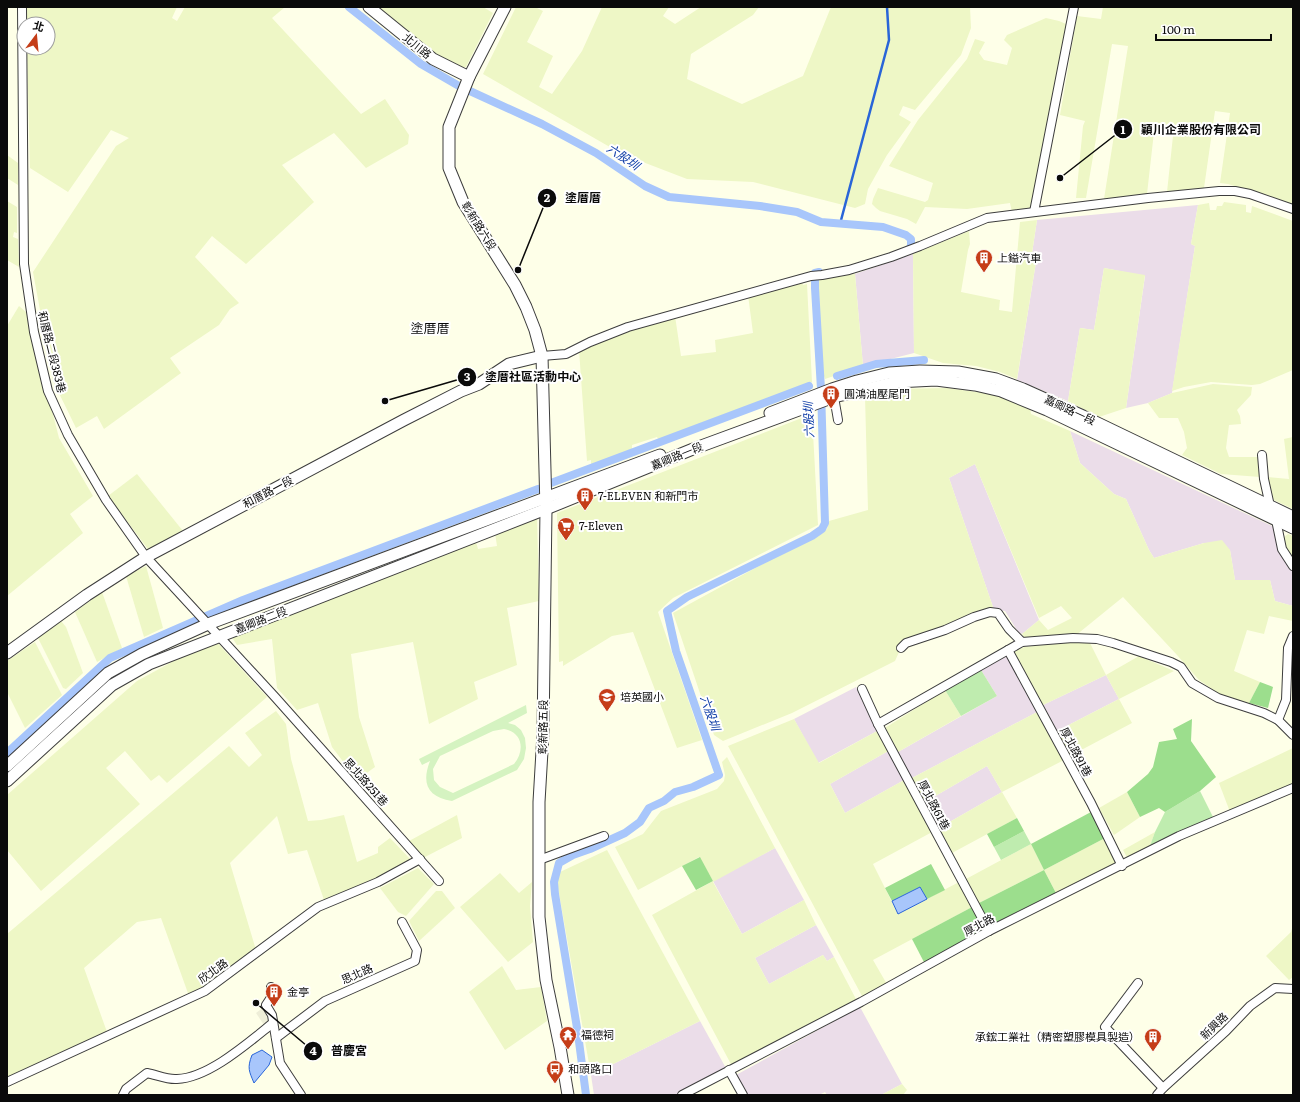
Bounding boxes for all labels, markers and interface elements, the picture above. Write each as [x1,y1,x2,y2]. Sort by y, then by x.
north arrow [16,16,56,56]
text: 北 [32,16,47,35]
scale bar [1156,16,1271,42]
text: 100 m [1162,20,1195,38]
street label: 北川路 [400,29,435,62]
callout: 穎川企業股份有限公司 [1113,117,1269,141]
text: 1 [1121,120,1126,138]
text: 穎川企業股份有限公司 [1141,120,1261,138]
water label: 六股圳 [604,139,645,175]
callout: 塗厝厝 [537,186,609,210]
text: 2 [544,188,551,206]
text: 塗厝厝 [565,188,601,206]
street label: 彰新路六段 [458,198,501,253]
building icon: 上鎰汽車 [974,248,994,273]
place label: 上鎰汽車 [997,249,1041,265]
street label: 和厝路二段383巷 [35,309,71,394]
district label: 塗厝厝 [410,318,450,337]
callout: 塗厝社區活動中心 [457,365,589,389]
text: 3 [464,367,471,385]
text: 塗厝社區活動中心 [485,367,581,385]
building icon: 圓鴻油壓尾門 [821,384,841,409]
place label: 圓鴻油壓尾門 [844,385,910,401]
street label: 嘉卿路一段 [1042,390,1099,428]
water label: 六股圳 [798,400,818,438]
street label: 嘉卿路一段 [648,437,705,473]
street label: 和厝路一段 [239,471,296,511]
building icon: 7-ELEVEN 和新門市 [575,486,595,511]
place label: 7-ELEVEN 和新門市 [598,487,698,503]
supermarket icon: 7-Eleven [556,516,576,541]
place label: 7-Eleven [579,517,623,533]
street label: 嘉卿路二段 [232,602,289,636]
school or university icon: 培英國小 [597,687,617,712]
place label: 培英國小 [620,688,664,704]
water label: 六股圳 [697,693,726,735]
street label: 彰新路五段 [534,699,550,755]
street label: 厚北路91巷 [1057,724,1097,779]
street label: 思北路251巷 [341,754,393,809]
street label: 厚北路61巷 [915,777,955,832]
street label: 厚北路 [960,909,997,939]
street label: 欣北路 [194,954,231,986]
street label: 思北路 [338,959,375,987]
building icon: 金亭 [264,982,284,1007]
place label: 金亭 [287,983,309,999]
street label: 新興路 [1196,1008,1231,1042]
temple icon: 福德祠 [558,1025,578,1050]
place label: 福德祠 [581,1026,614,1042]
building icon: 承鋐工業社（精密塑膠模具製造） [1143,1027,1163,1052]
place label: 承鋐工業社（精密塑膠模具製造） [975,1028,1140,1044]
callout: 普慶宮 [303,1039,375,1063]
text: 4 [309,1041,317,1059]
text: 普慶宮 [331,1041,367,1059]
bus stop icon: 和頭路口 [545,1059,565,1084]
place label: 和頭路口 [568,1060,612,1076]

